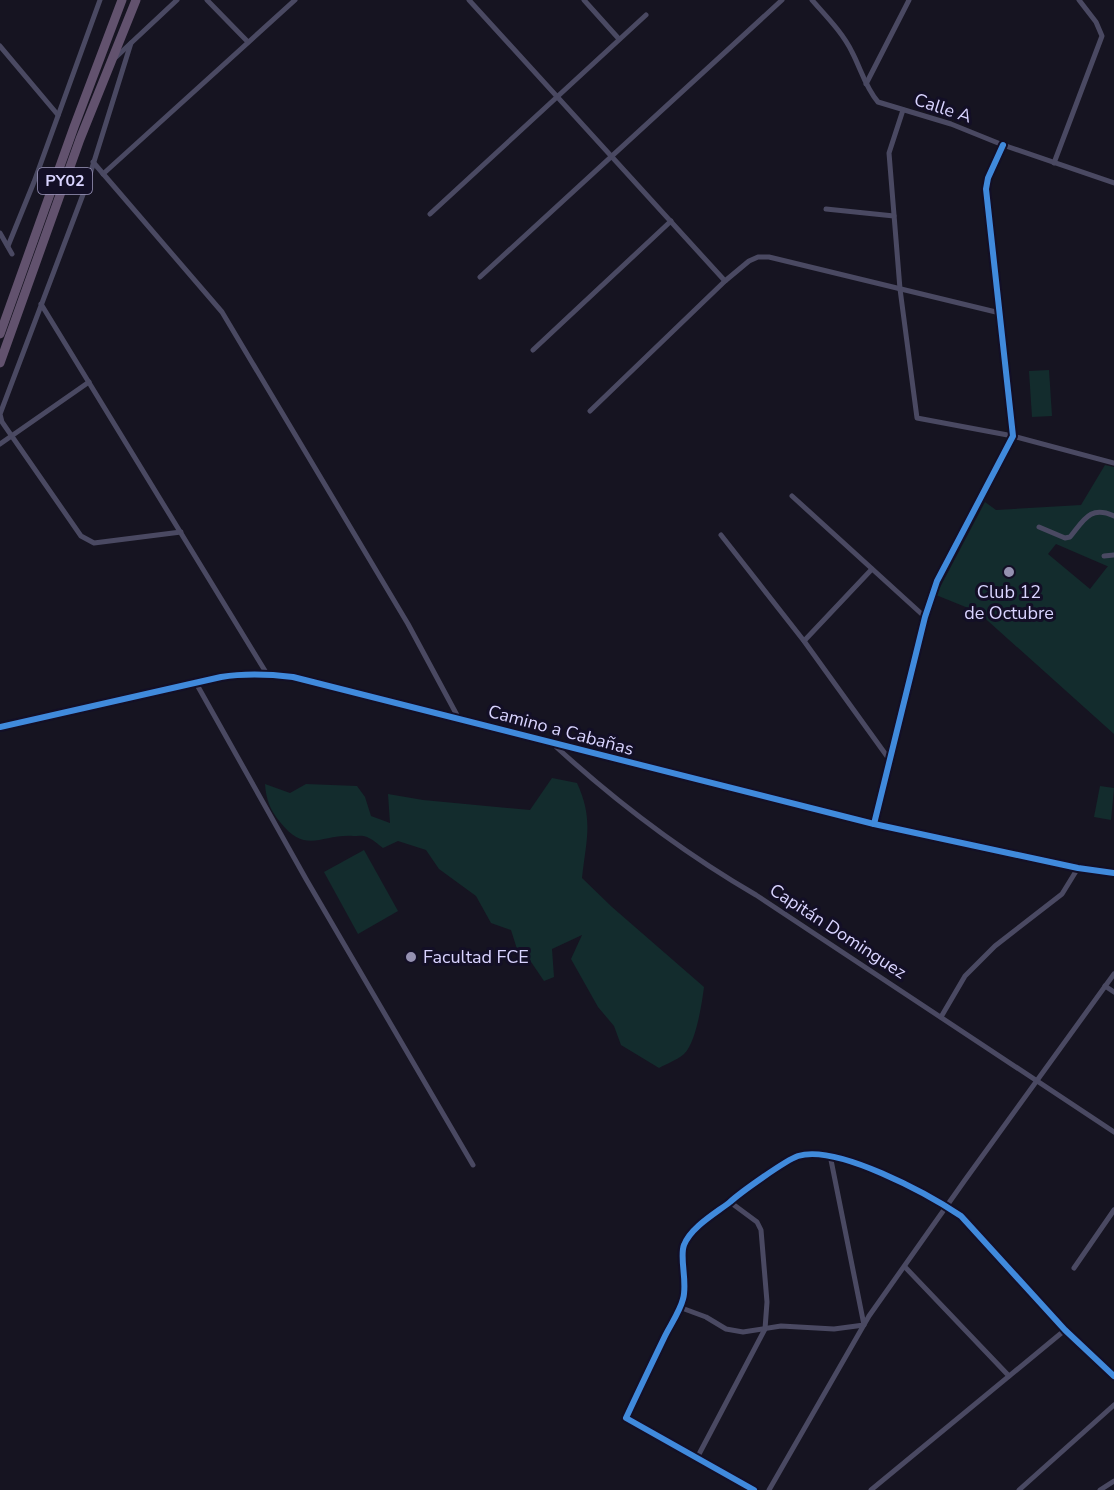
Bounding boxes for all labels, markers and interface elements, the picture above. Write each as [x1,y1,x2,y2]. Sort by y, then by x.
street label: Calle A [911,87,975,129]
road number: PY02 [38,168,92,194]
marker: Club 12 de Octubre [1002,565,1016,579]
place label: Club 12 de Octubre [964,580,1054,625]
street label: Camino a Cabañas [486,699,636,761]
street label: Capitán Dominguez [765,878,911,984]
place label: Facultad FCE [423,945,529,969]
marker: Facultad FCE [404,950,418,964]

